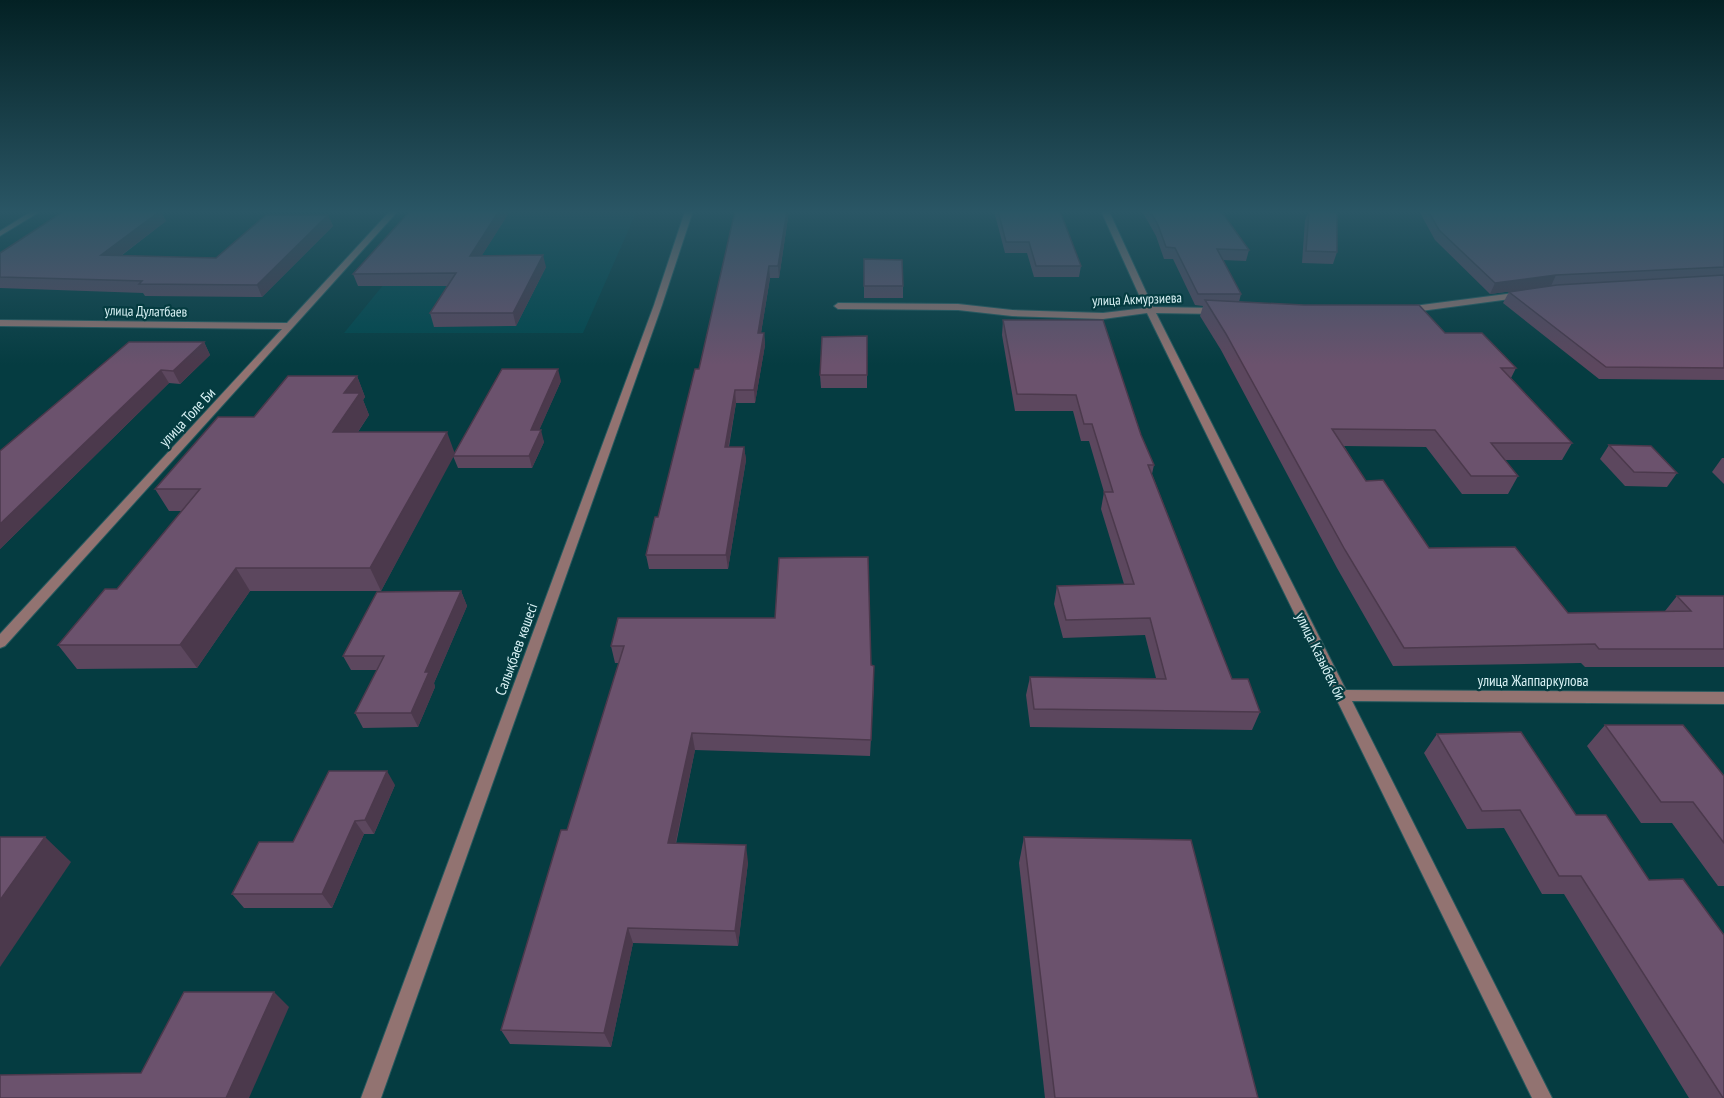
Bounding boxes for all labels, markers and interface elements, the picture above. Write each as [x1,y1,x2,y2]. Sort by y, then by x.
street label: улица Акмурзиева [1092,288,1182,310]
street label: улица Дулатбаев [105,301,188,321]
street label: улица Толе Би [155,383,219,451]
street label: Салықбаев көшесі [491,600,541,698]
street label: улица Казыбек би [1292,609,1350,703]
street label: улица Жаппаркулова [1477,671,1589,690]

